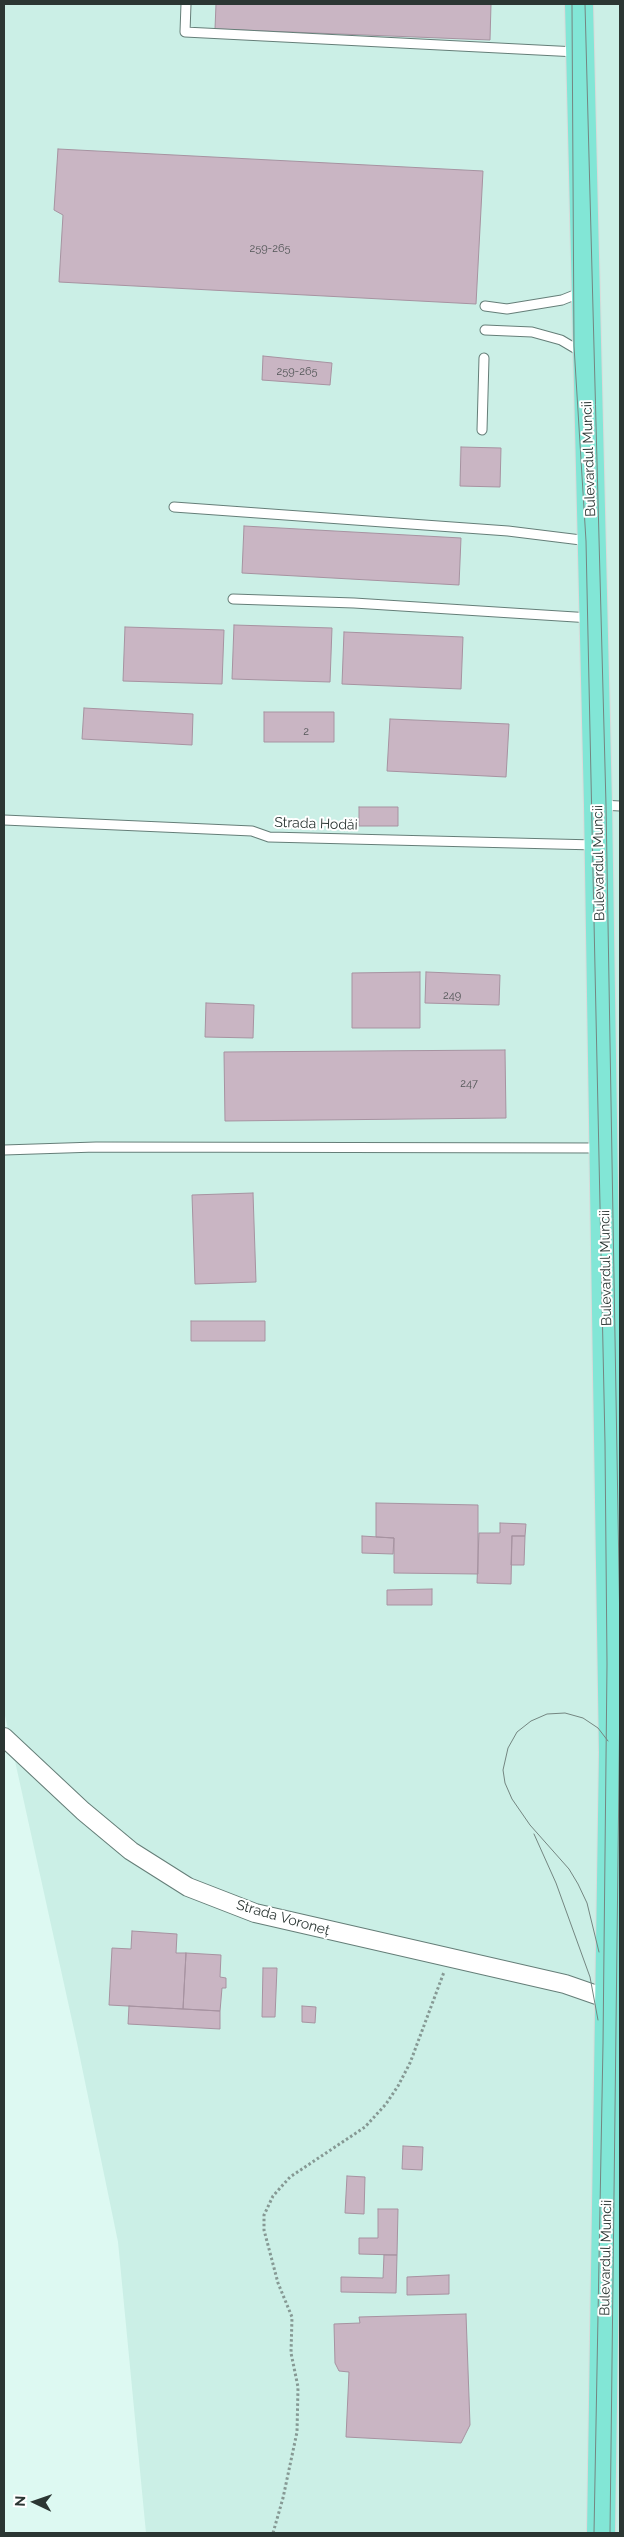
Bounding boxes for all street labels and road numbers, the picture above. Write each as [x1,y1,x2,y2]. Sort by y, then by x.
street label: Bulevardul Muncii [579,401,599,517]
street label: Bulevardul Muncii [590,805,608,921]
street label: Strada Hodăi [274,814,358,834]
street label: Bulevardul Muncii [597,1210,615,1326]
street label: Strada Voroneț [234,1897,332,1939]
street label: Bulevardul Muncii [597,2200,615,2316]

